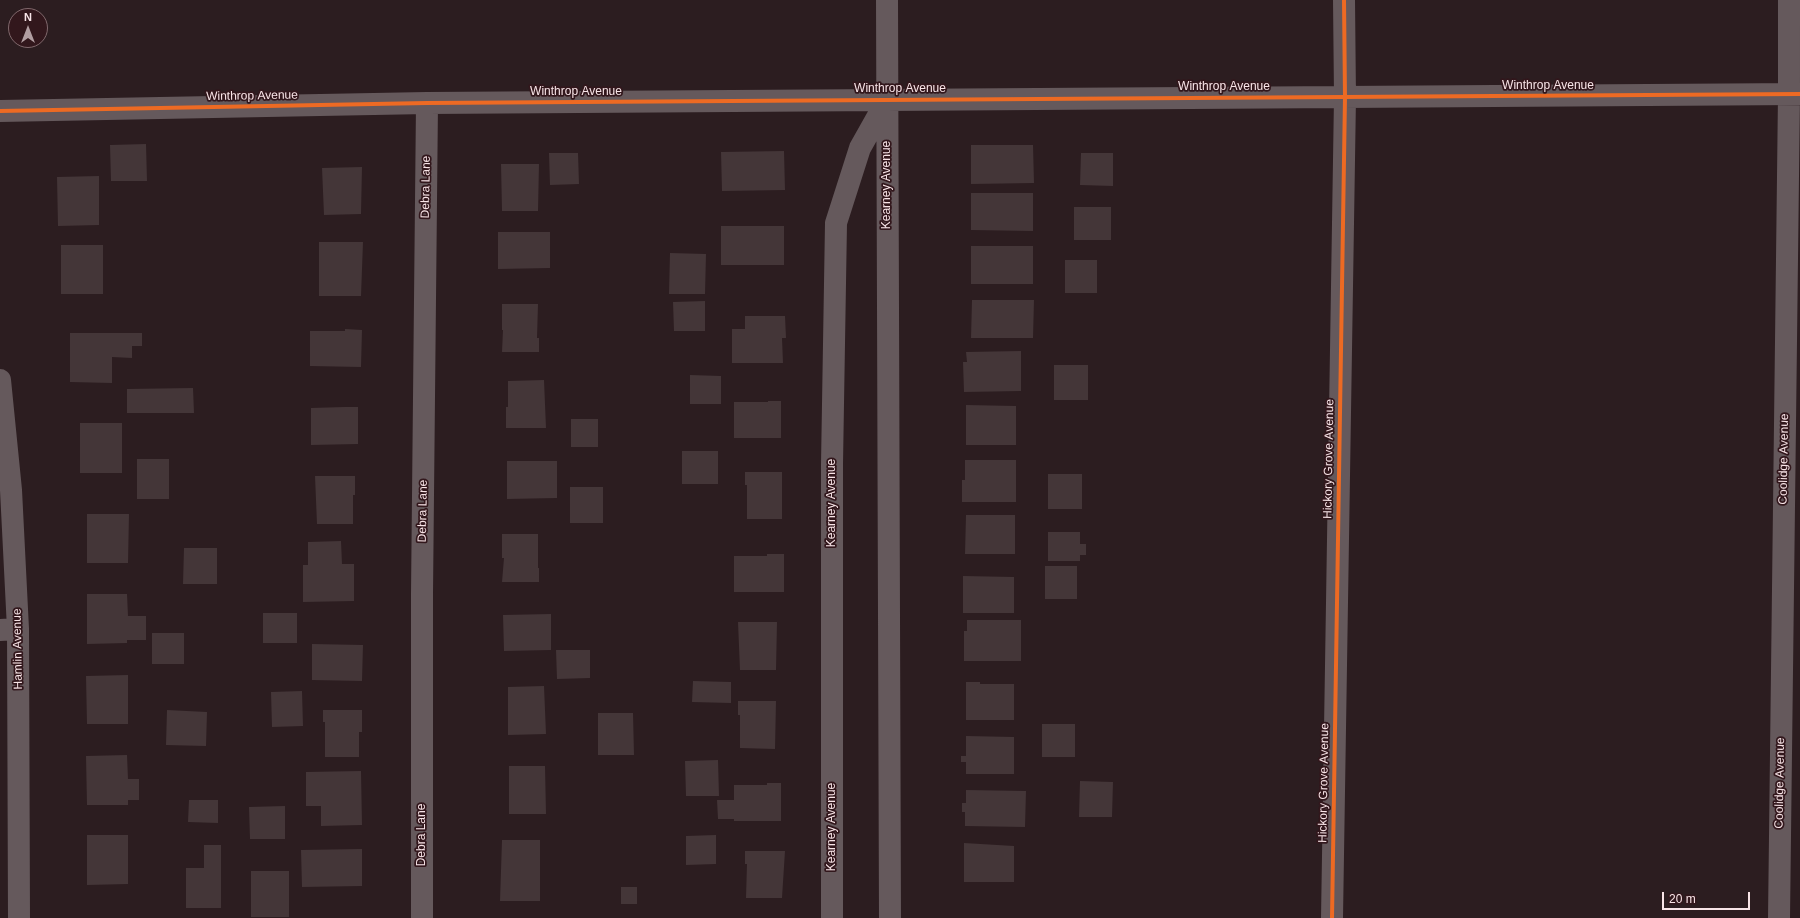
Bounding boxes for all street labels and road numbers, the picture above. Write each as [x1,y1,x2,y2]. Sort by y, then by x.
street label: Winthrop Avenue [1502,79,1594,93]
street label: Winthrop Avenue [1178,80,1270,94]
street label: Winthrop Avenue [854,82,946,96]
street label: Winthrop Avenue [530,85,622,99]
street label: Winthrop Avenue [206,88,298,104]
street label: Kearney Avenue [880,141,894,229]
street label: Debra Lane [418,156,434,218]
street label: Hickory Grove Avenue [1321,399,1337,519]
street label: Coolidge Avenue [1776,413,1792,505]
street label: Kearney Avenue [825,459,839,547]
street label: Debra Lane [415,480,431,542]
street label: Hamlin Avenue [10,608,26,690]
street label: Hickory Grove Avenue [1316,723,1332,843]
street label: Coolidge Avenue [1772,737,1788,829]
street label: Kearney Avenue [825,783,839,871]
street label: Debra Lane [415,804,429,866]

